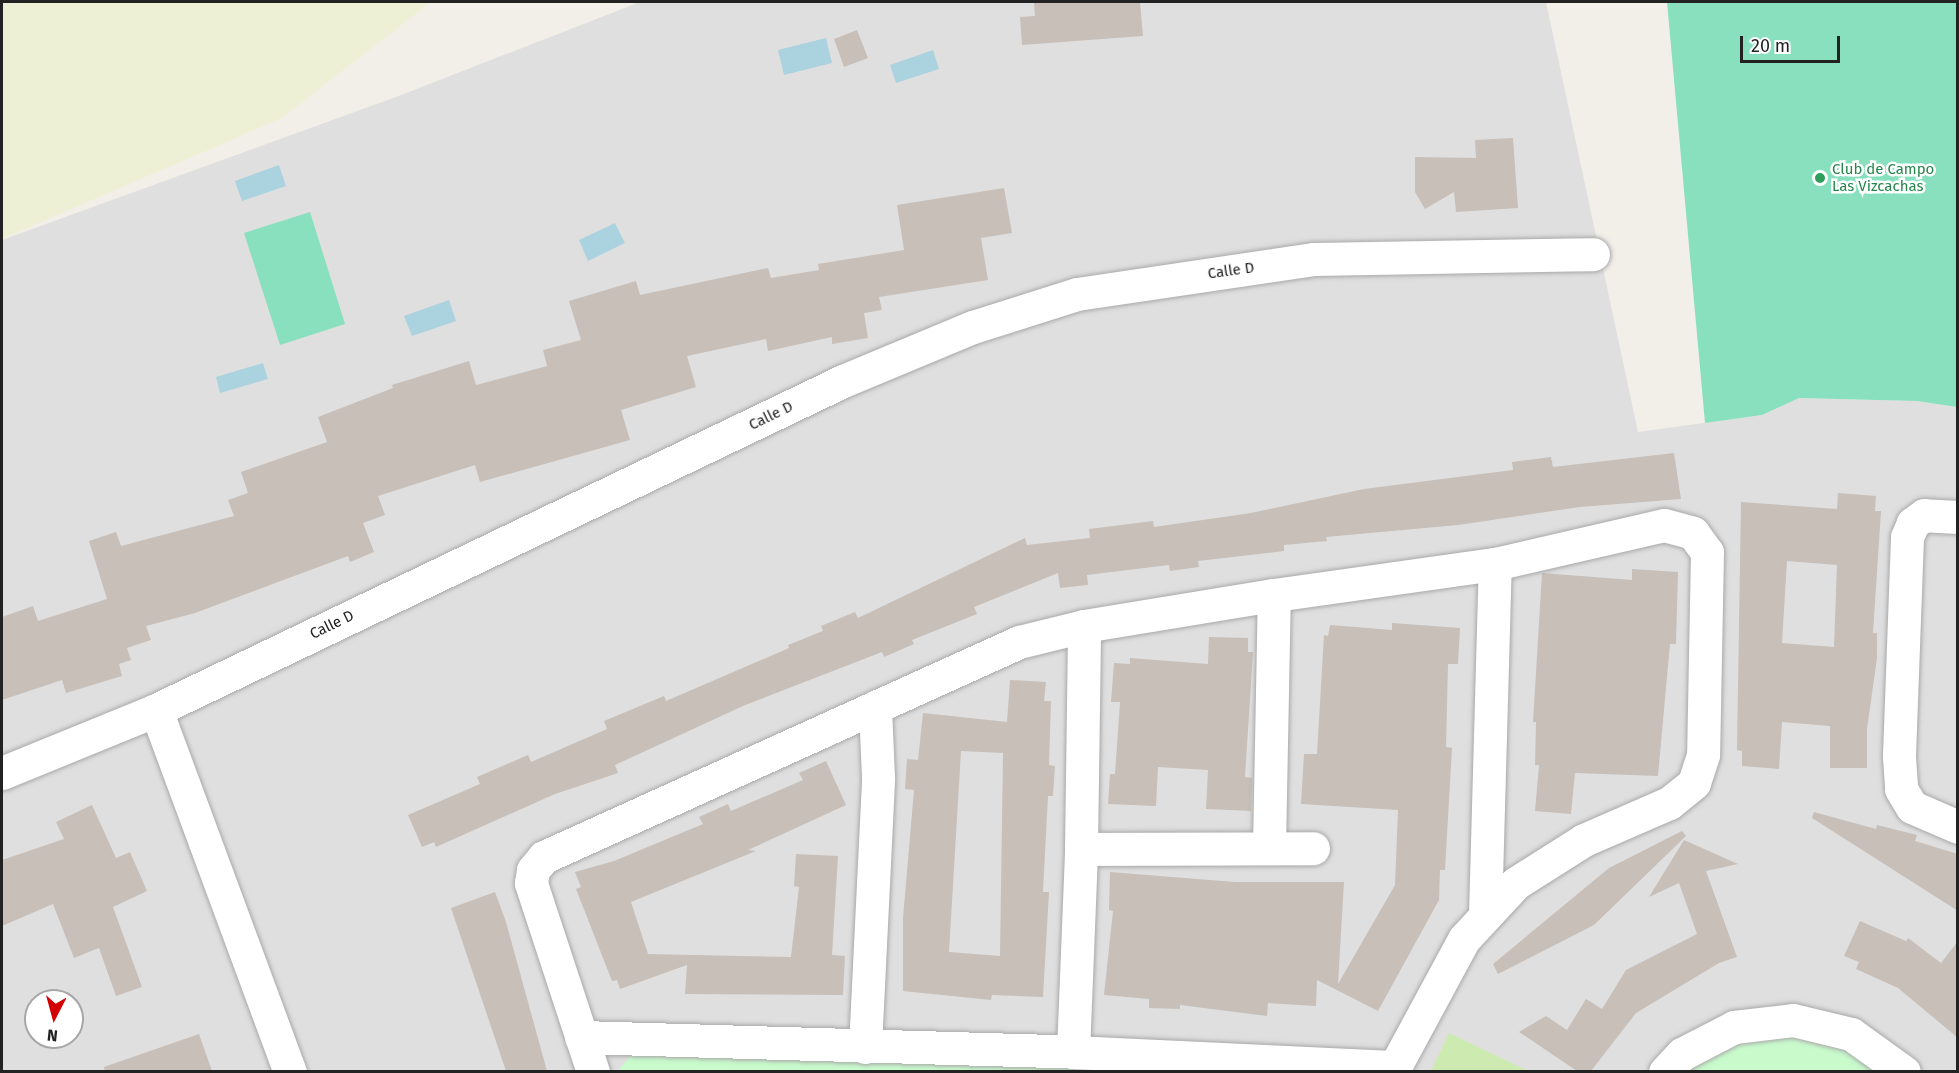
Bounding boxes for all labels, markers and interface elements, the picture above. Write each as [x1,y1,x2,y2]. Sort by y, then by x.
scale bar [1743,24,1844,62]
text: 20 m [1751,35,1790,57]
place label: Club de Campo Las Vizcachas [1832,160,1934,195]
marker: Club de Campo Las Vizcachas [1813,171,1827,185]
street label: Calle D [1207,259,1255,283]
street label: Calle D [746,398,796,434]
street label: Calle D [307,607,357,643]
north arrow [24,989,84,1049]
text: N [46,1025,59,1045]

